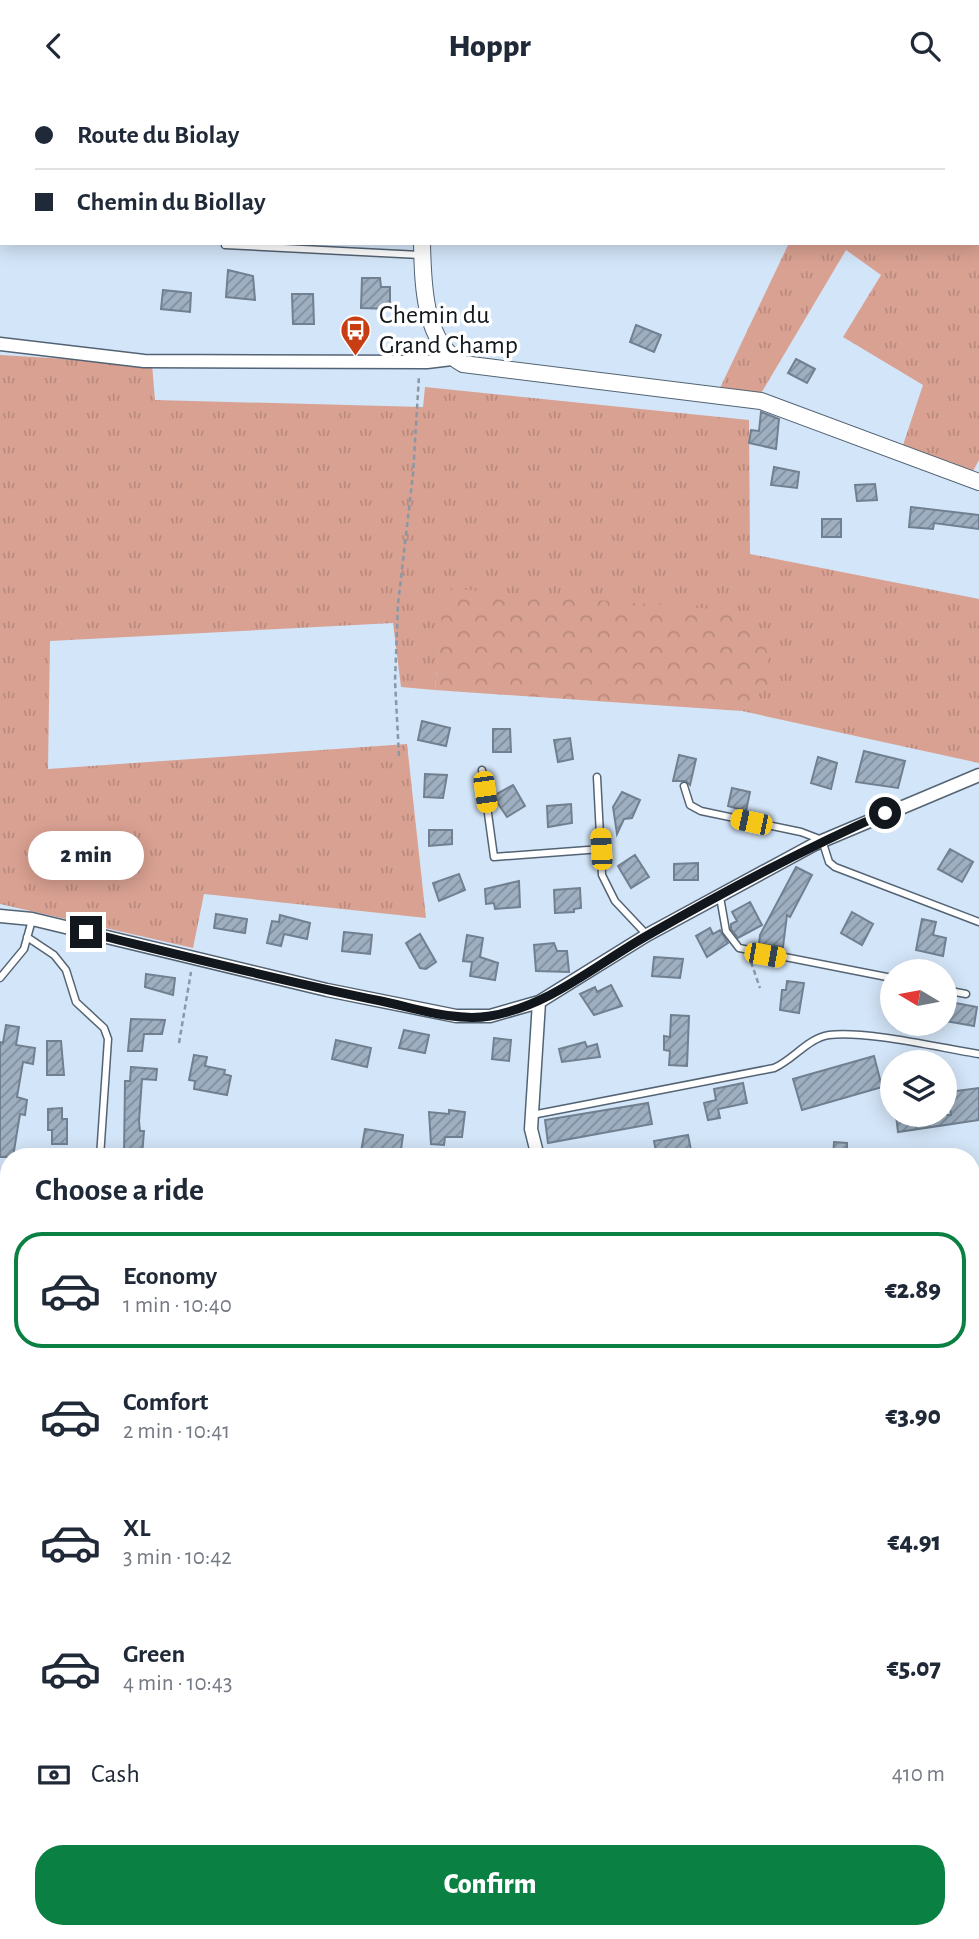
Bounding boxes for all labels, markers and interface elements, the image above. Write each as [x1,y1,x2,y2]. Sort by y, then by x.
icon: back [35,27,73,65]
icon: search [906,27,944,65]
text: Hoppr [448,30,531,62]
text: Route du Biolay [77,122,239,148]
text: Chemin du Biollay [77,189,266,215]
place label: Chemin du Grand Champ [379,302,518,358]
bus stop icon: Chemin du Grand Champ [339,313,373,357]
car [472,770,499,814]
route start [869,797,901,829]
car [729,807,774,837]
car [590,827,613,871]
callout: 2 min [28,831,144,879]
text: 2 min [60,844,112,867]
route end [70,916,102,948]
car [743,941,788,969]
north arrow [880,959,957,1036]
map controls [880,959,957,1127]
button: layers [880,1050,957,1127]
text: Choose a ride [35,1174,204,1206]
icon: car [39,1259,102,1322]
text: Economy [123,1263,217,1289]
text: €2.89 [885,1277,941,1303]
text: 1 min · 10:40 [123,1294,232,1317]
icon: car [39,1385,102,1448]
text: Comfort [123,1389,208,1415]
text: €3.90 [886,1403,941,1429]
text: 2 min · 10:41 [123,1420,230,1443]
icon: car [39,1511,102,1574]
text: XL [123,1515,150,1541]
text: €4.91 [887,1529,941,1555]
text: 3 min · 10:42 [123,1546,232,1569]
icon: car [39,1637,102,1700]
text: Green [123,1641,185,1667]
text: €5.07 [887,1655,941,1681]
text: 4 min · 10:43 [123,1672,232,1695]
icon: cash [35,1756,73,1794]
text: Cash [91,1761,140,1787]
text: 410 m [892,1763,945,1786]
button: Confirm [35,1845,945,1925]

